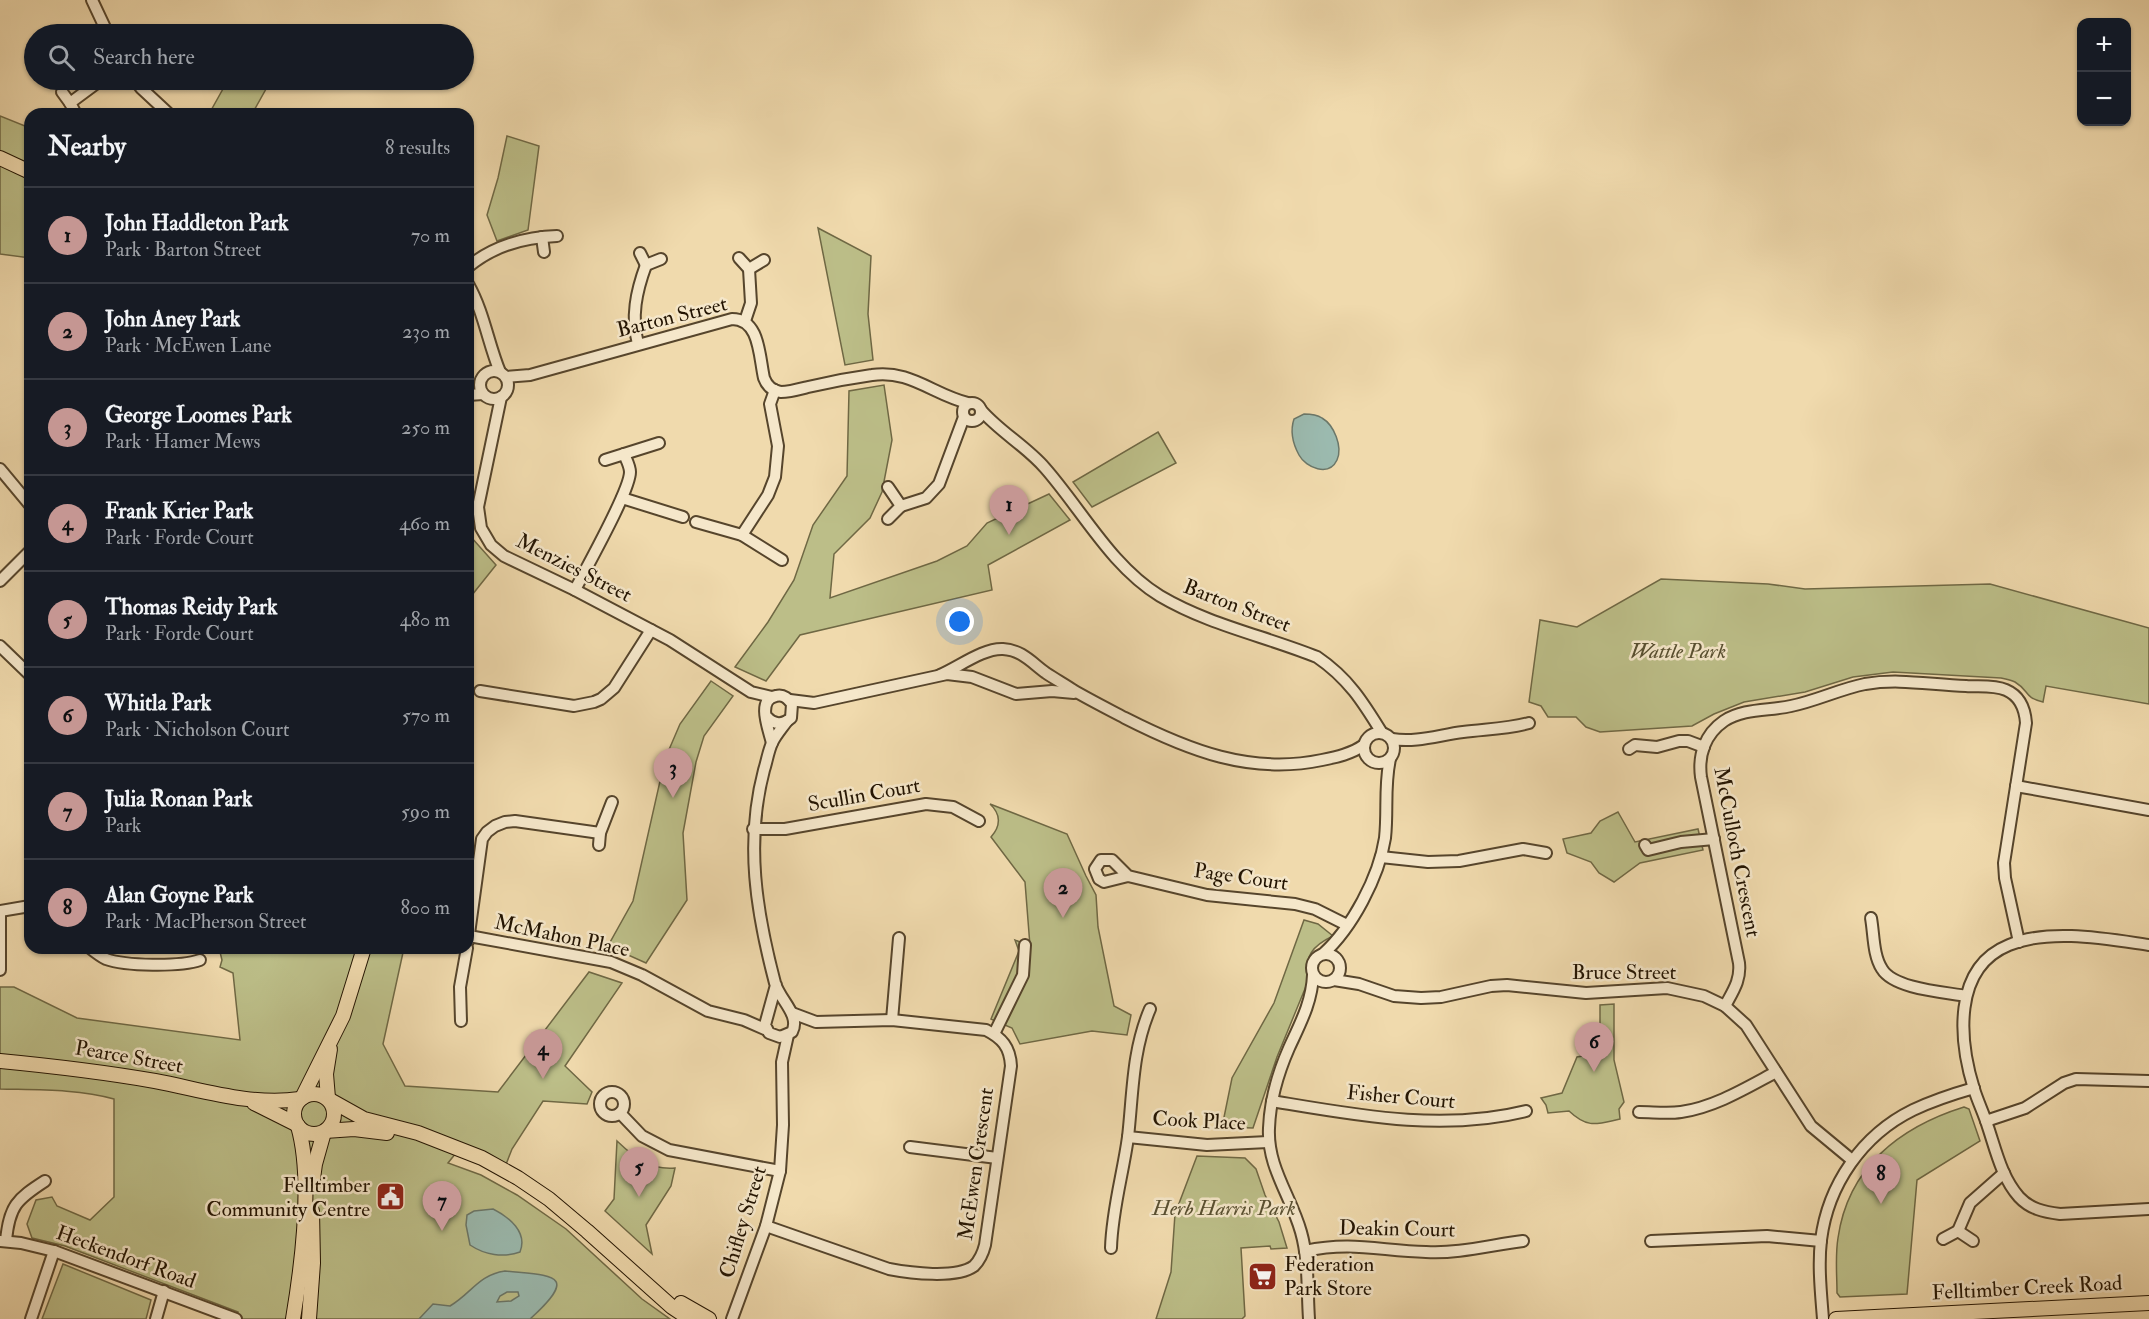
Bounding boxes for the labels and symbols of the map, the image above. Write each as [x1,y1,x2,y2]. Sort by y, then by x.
street label: Barton Street [614,290,730,344]
pin: 1 [990,486,1028,535]
street label: Menzies Street [512,527,637,609]
street label: Barton Street [1179,573,1295,639]
your location [945,607,974,636]
park label: Wattle Park [1630,638,1726,665]
pin: 3 [654,748,692,798]
street label: McCulloch Crescent [1707,765,1767,940]
street label: Scullin Court [806,772,922,818]
street label: Page Court [1192,857,1290,897]
pin: 2 [1044,868,1082,918]
street label: McMahon Place [492,909,632,964]
street label: Bruce Street [1572,959,1676,986]
pin: 6 [1574,1022,1614,1072]
pin: 4 [524,1030,562,1079]
street label: Pearce Street [73,1034,185,1080]
street label: Fisher Court [1346,1079,1457,1115]
street label: McEwen Crescent [952,1086,1000,1242]
street label: Cook Place [1152,1105,1247,1137]
pin: 5 [620,1148,658,1197]
pin: 8 [1862,1154,1900,1204]
street label: Chifley Street [713,1162,773,1281]
place label: Felltimber Community Centre [206,1172,370,1223]
public building icon: Felltimber Community Centre [375,1181,407,1213]
pin: 7 [422,1182,462,1231]
park label: Herb Harris Park [1151,1195,1296,1222]
street label: Deakin Court [1339,1214,1456,1244]
street label: Heckendorf Road [52,1219,200,1295]
place label: Federation Park Store [1284,1251,1374,1302]
supermarket icon: Federation Park Store [1247,1260,1279,1292]
street label: Felltimber Creek Road [1931,1269,2124,1306]

